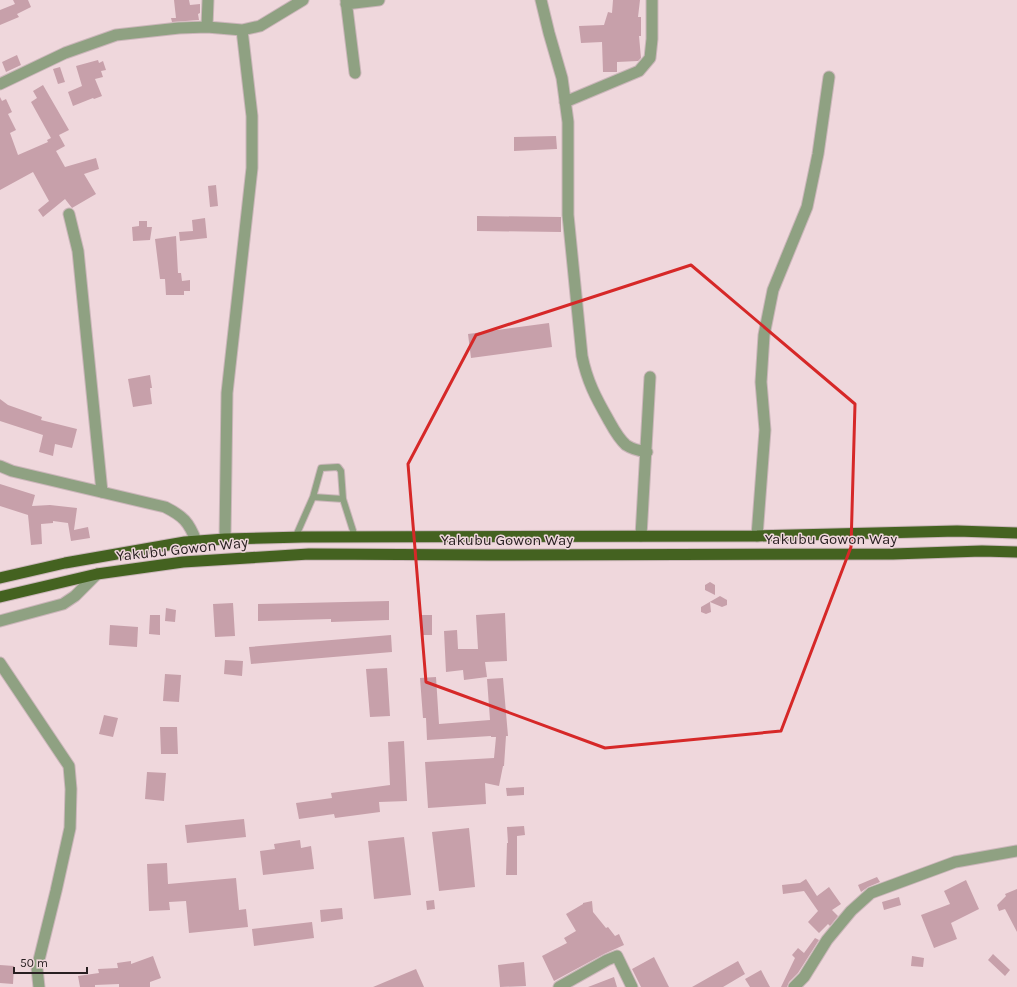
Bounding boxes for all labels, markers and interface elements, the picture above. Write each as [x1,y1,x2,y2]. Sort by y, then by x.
street label: Yakubu Gowon Way [765,530,897,548]
street label: Yakubu Gowon Way [441,531,573,549]
street label: Yakubu Gowon Way [115,533,249,565]
scale bar [14,949,87,975]
text: 50 m [20,956,48,970]

